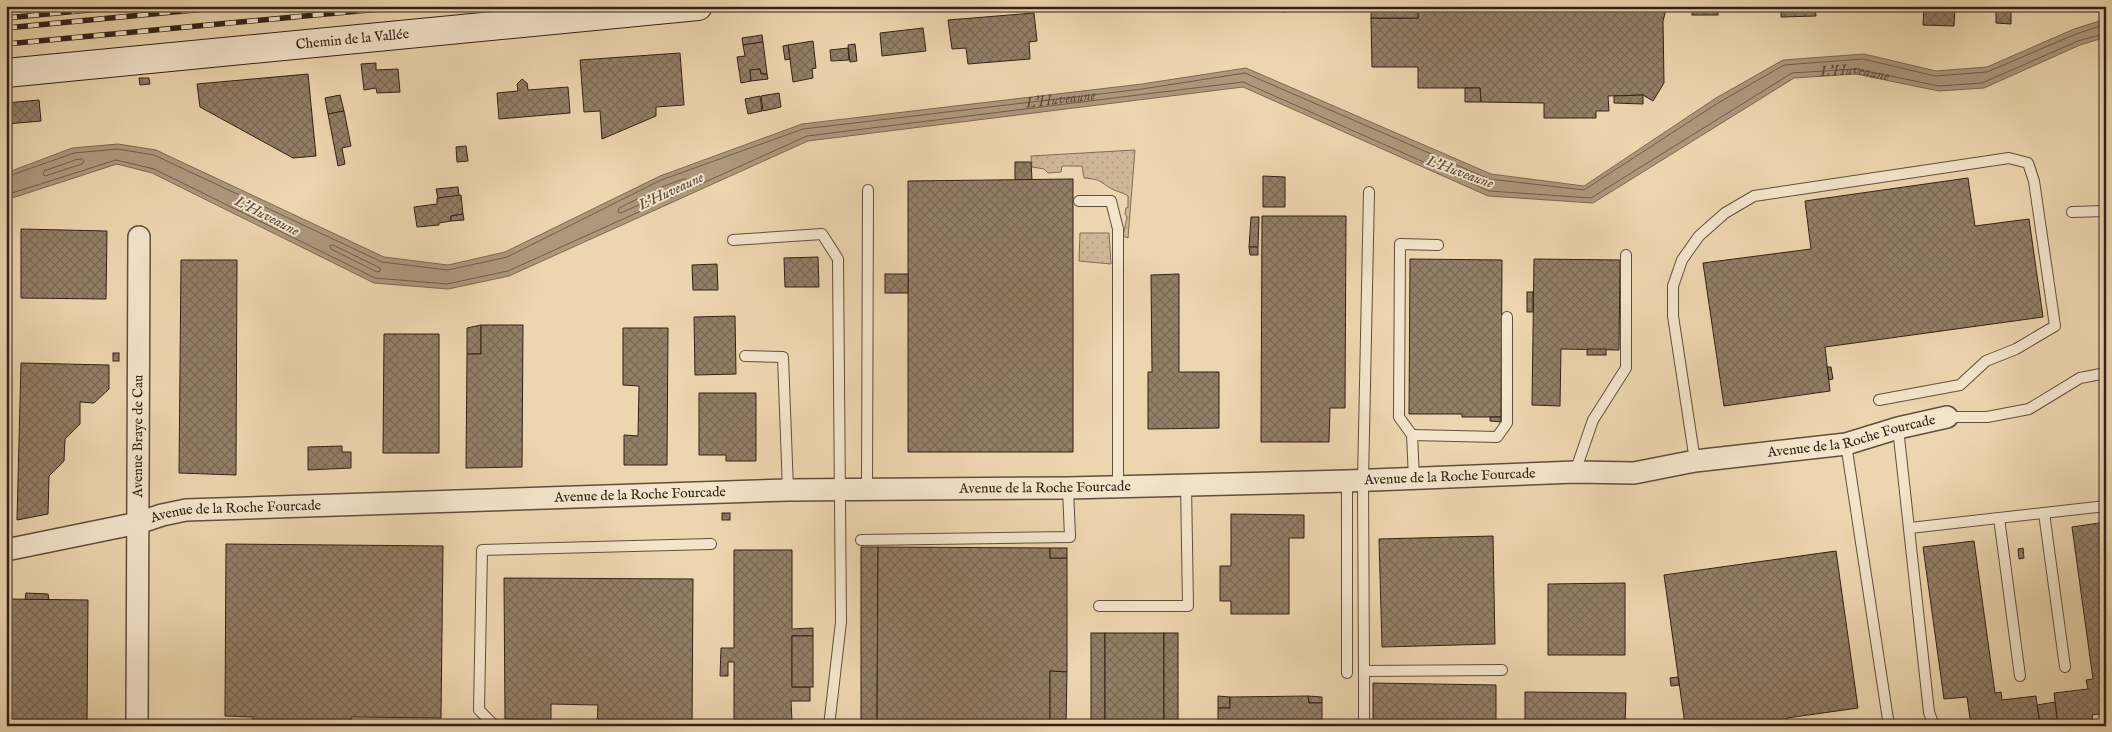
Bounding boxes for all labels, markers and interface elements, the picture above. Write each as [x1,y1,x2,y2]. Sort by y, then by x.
street label: Chemin de la Vallée [295,25,410,54]
water label: L'Huveaune [1818,59,1891,85]
water label: L'Huveaune [1024,85,1097,112]
water label: L'Huveaune [1423,151,1496,193]
water label: L'Huveaune [634,168,707,215]
water label: L'Huveaune [231,191,303,240]
street label: Avenue Braye de Cau [129,375,147,498]
street label: Avenue de la Roche Fourcade [1765,411,1938,462]
street label: Avenue de la Roche Fourcade [1363,465,1537,489]
street label: Avenue de la Roche Fourcade [958,477,1132,498]
street label: Avenue de la Roche Fourcade [553,483,727,507]
street label: Avenue de la Roche Fourcade [147,496,322,528]

